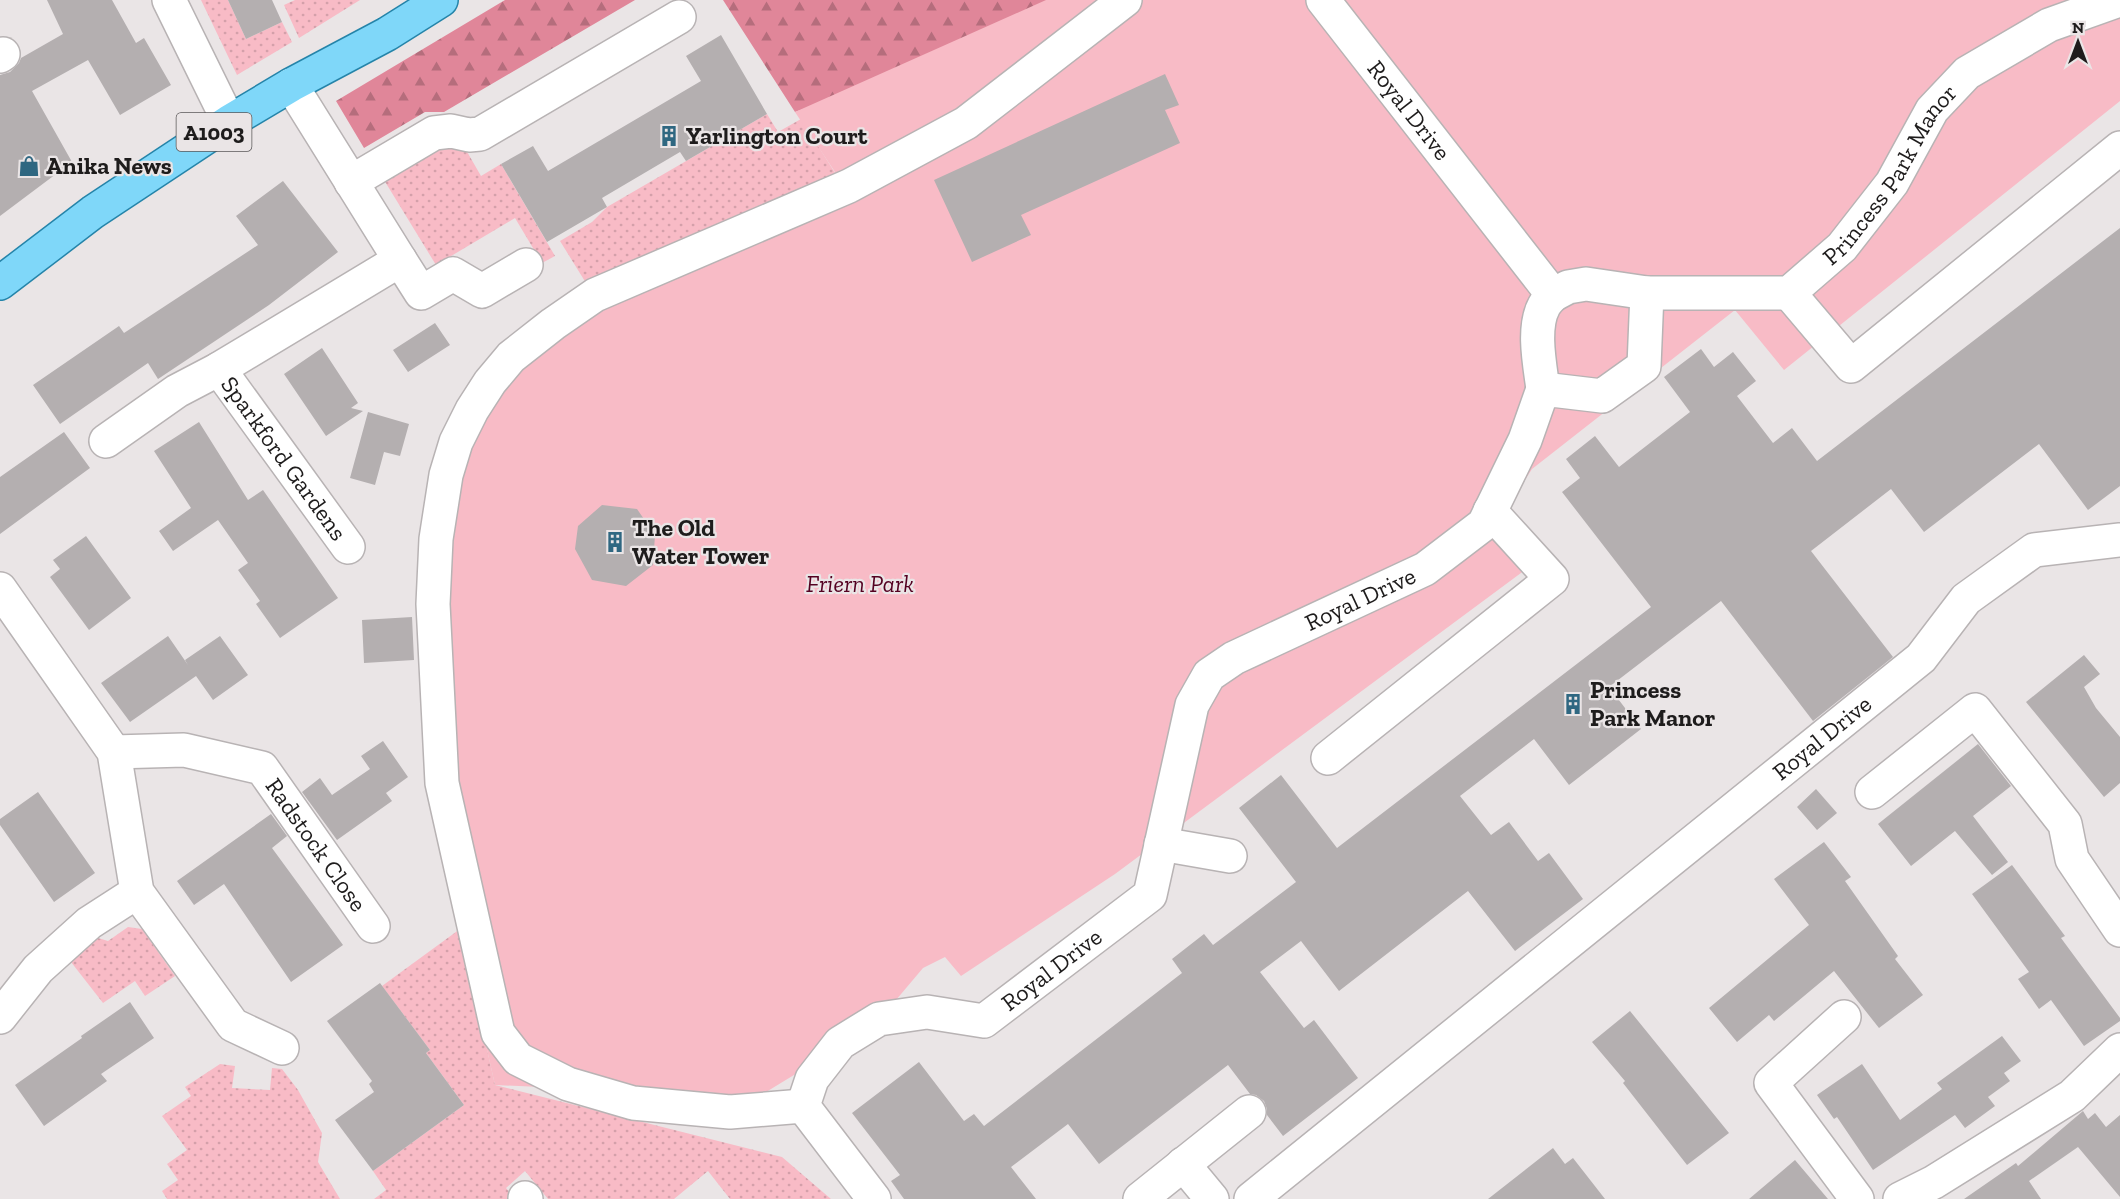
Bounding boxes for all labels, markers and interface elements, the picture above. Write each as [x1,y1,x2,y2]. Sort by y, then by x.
north arrow [2048,12,2108,72]
text: N [2072,18,2084,37]
street label: Royal Drive [1362,54,1457,166]
street label: Princess Park Manor [1817,78,1963,271]
road number: A1003 [176,113,252,151]
place label: Yarlington Court [686,121,868,150]
building icon: Yarlington Court [657,124,681,148]
place label: Anika News [46,151,172,180]
shop icon: Anika News [17,154,41,178]
street label: Sparkford Gardens [215,371,353,546]
place label: The Old Water Tower [632,513,770,570]
building icon: The Old Water Tower [603,530,627,554]
street label: Royal Drive [1300,561,1420,637]
park label: Friern Park [806,569,914,598]
place label: Princess Park Manor [1590,675,1716,732]
street label: Royal Drive [1766,689,1877,786]
building icon: Princess Park Manor [1561,692,1585,716]
street label: Radstock Close [260,772,373,917]
street label: Royal Drive [995,922,1107,1017]

